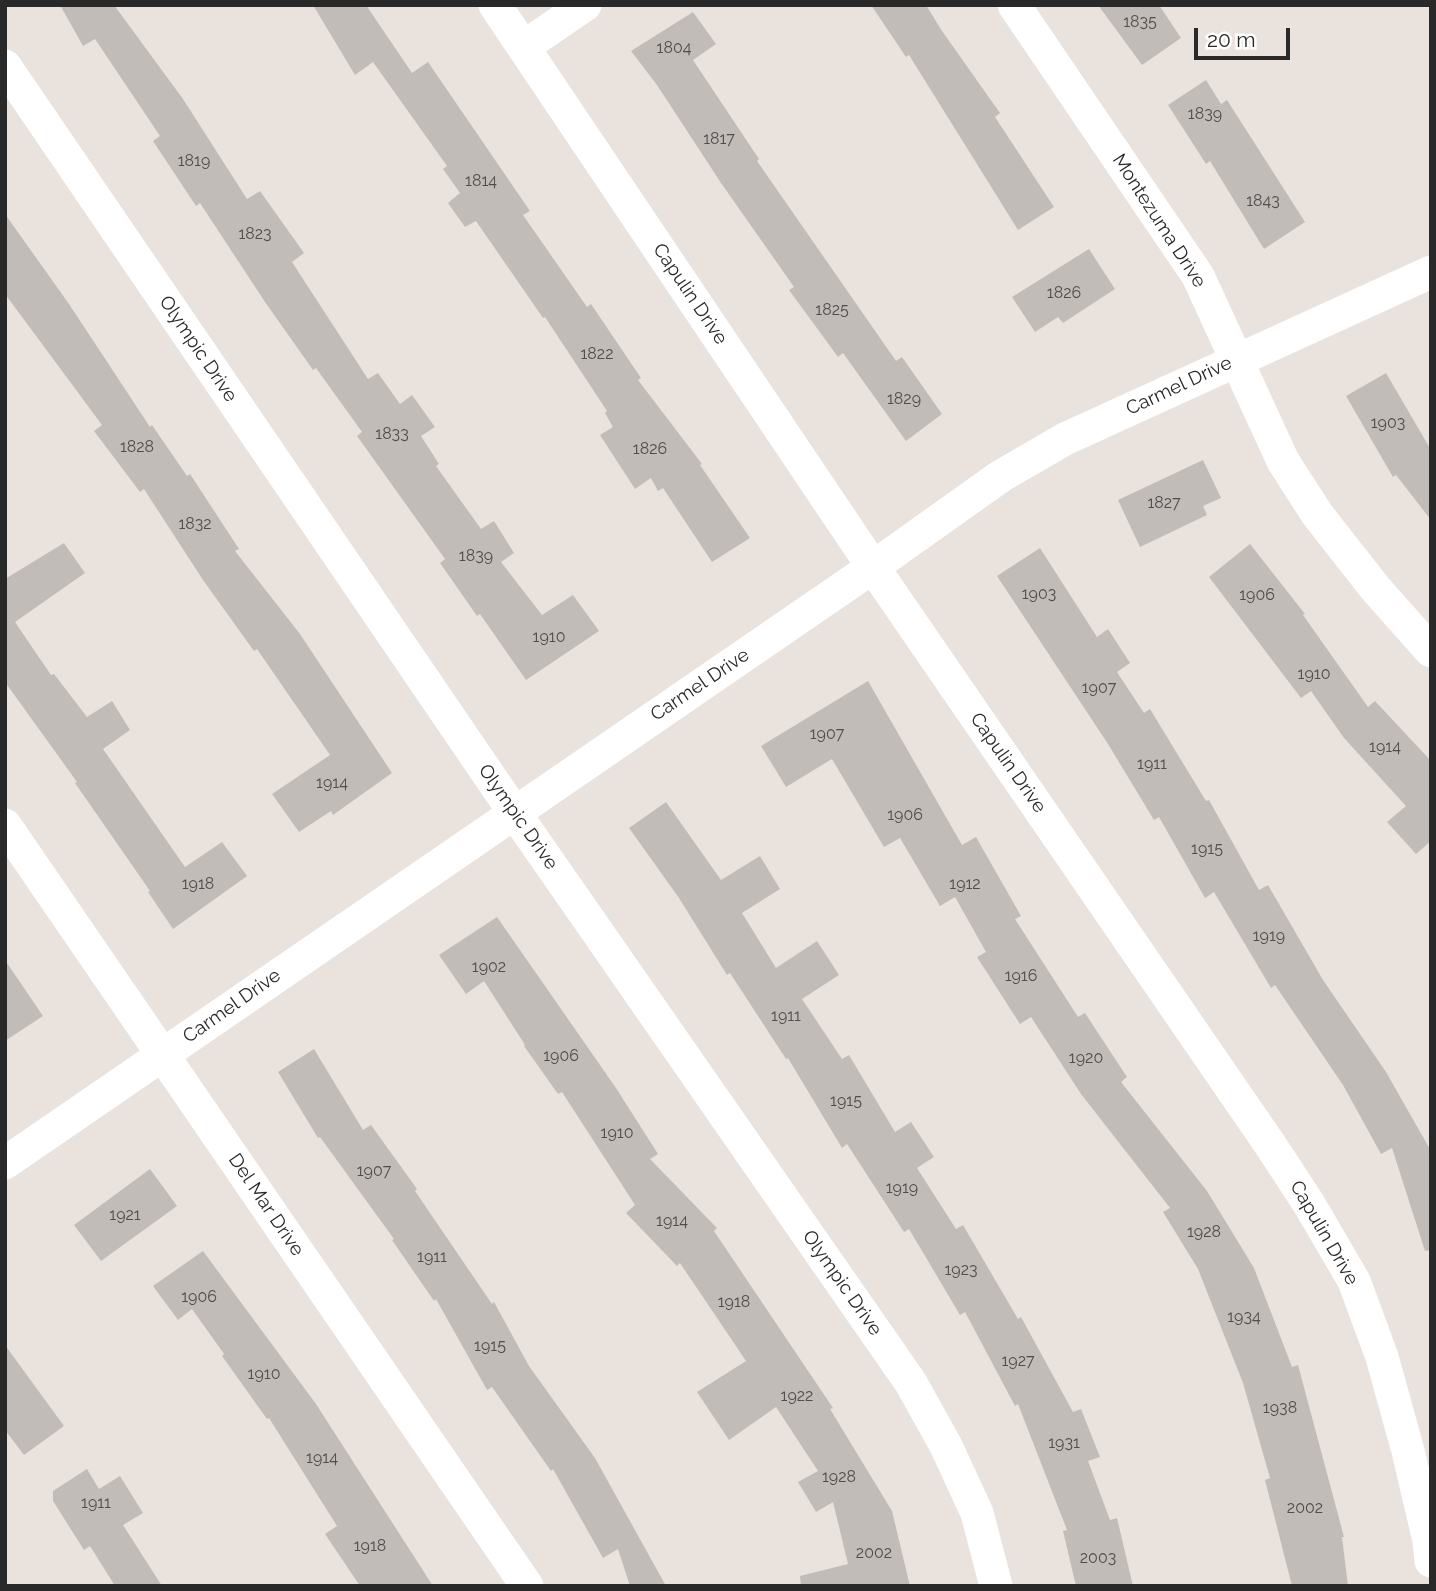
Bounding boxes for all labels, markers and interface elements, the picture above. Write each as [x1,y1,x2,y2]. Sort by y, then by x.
house number: 1835 [1123,12,1157,32]
scale bar [1198,14,1294,58]
text: 20 m [1207,27,1255,52]
house number: 1804 [657,38,691,58]
house number: 1839 [1188,104,1222,124]
house number: 1817 [703,129,735,149]
street label: Montezuma Drive [1107,150,1211,292]
house number: 1819 [178,151,210,171]
house number: 1814 [465,171,497,191]
house number: 1843 [1246,191,1280,211]
house number: 1823 [238,224,272,244]
street label: Capulin Drive [648,239,732,349]
house number: 1826 [1047,283,1081,303]
street label: Olympic Drive [154,291,242,407]
house number: 1825 [815,300,849,320]
house number: 1822 [580,344,614,364]
street label: Carmel Drive [1123,352,1235,420]
house number: 1829 [887,389,921,409]
house number: 1903 [1371,413,1405,433]
house number: 1833 [375,424,409,444]
house number: 1828 [120,437,154,457]
house number: 1826 [633,439,667,459]
house number: 1827 [1147,493,1181,513]
house number: 1832 [178,514,212,534]
house number: 1839 [459,546,493,566]
house number: 1903 [1022,584,1056,604]
house number: 1906 [1239,585,1275,605]
house number: 1910 [533,627,565,647]
street label: Carmel Drive [646,644,754,726]
house number: 1910 [1298,664,1330,684]
house number: 1907 [1082,678,1116,698]
street label: Capulin Drive [965,709,1051,817]
house number: 1907 [810,724,844,744]
house number: 1914 [1369,737,1401,757]
house number: 1911 [1137,754,1167,774]
street label: Olympic Drive [473,760,563,874]
house number: 1914 [316,773,348,793]
house number: 1906 [887,805,923,825]
house number: 1915 [1191,839,1223,859]
house number: 1918 [182,874,214,894]
house number: 1912 [949,874,981,894]
house number: 1919 [1253,926,1285,946]
house number: 1902 [472,957,506,977]
street label: Carmel Drive [179,964,285,1048]
house number: 1916 [1005,966,1037,986]
house number: 1911 [771,1006,801,1026]
house number: 1906 [543,1046,579,1066]
house number: 1920 [1069,1048,1103,1068]
house number: 1915 [830,1091,862,1111]
house number: 1910 [601,1123,633,1143]
street label: Del Mar Drive [223,1149,309,1261]
house number: 1907 [357,1161,391,1181]
street label: Capulin Drive [1285,1177,1363,1289]
house number: 1919 [886,1178,918,1198]
house number: 1921 [109,1205,141,1225]
house number: 1914 [656,1211,688,1231]
house number: 1928 [1187,1222,1221,1242]
street label: Olympic Drive [797,1226,887,1340]
house number: 1911 [417,1247,447,1267]
house number: 1923 [944,1260,978,1280]
house number: 1906 [181,1287,217,1307]
house number: 1918 [718,1292,750,1312]
house number: 1934 [1227,1307,1261,1327]
house number: 1915 [474,1336,506,1356]
house number: 1927 [1001,1351,1035,1371]
house number: 1910 [248,1364,280,1384]
house number: 1922 [781,1386,813,1406]
house number: 1938 [1263,1398,1297,1418]
house number: 1931 [1048,1433,1080,1453]
house number: 1914 [306,1448,338,1468]
house number: 1928 [822,1467,856,1487]
house number: 1911 [81,1493,111,1513]
house number: 2002 [1287,1498,1323,1518]
house number: 1918 [354,1536,386,1556]
house number: 2002 [856,1543,892,1563]
house number: 2003 [1080,1548,1116,1568]

